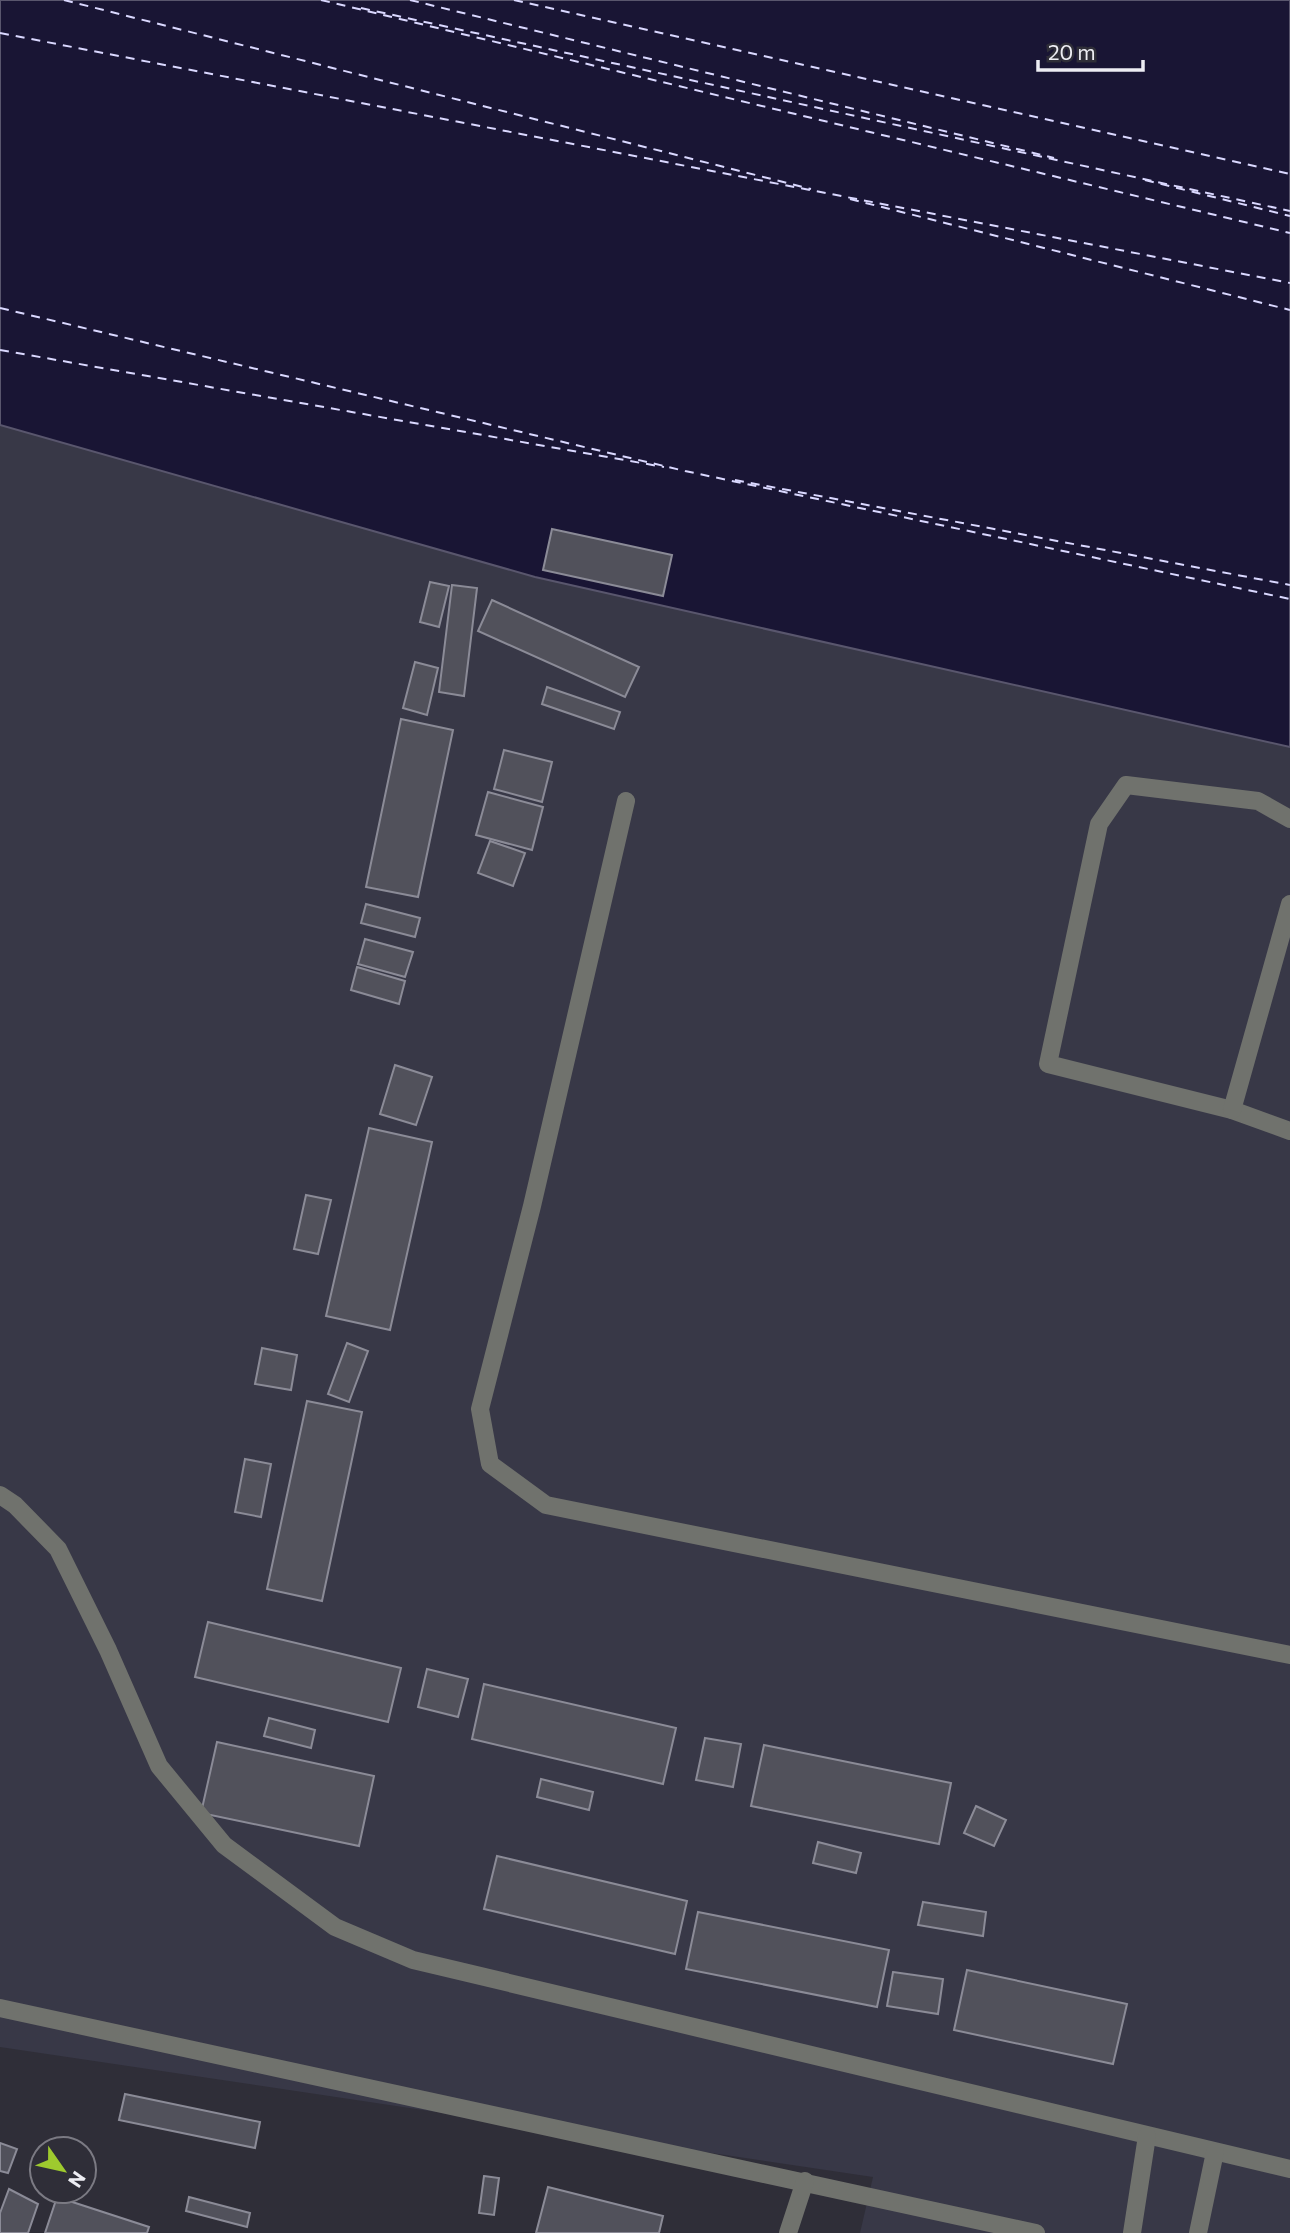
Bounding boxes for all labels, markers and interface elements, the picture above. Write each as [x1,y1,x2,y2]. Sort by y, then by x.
scale bar [1038,28,1143,72]
text: 20 m [1048,39,1096,64]
north arrow [28,2135,98,2205]
text: N [64,2167,91,2192]

